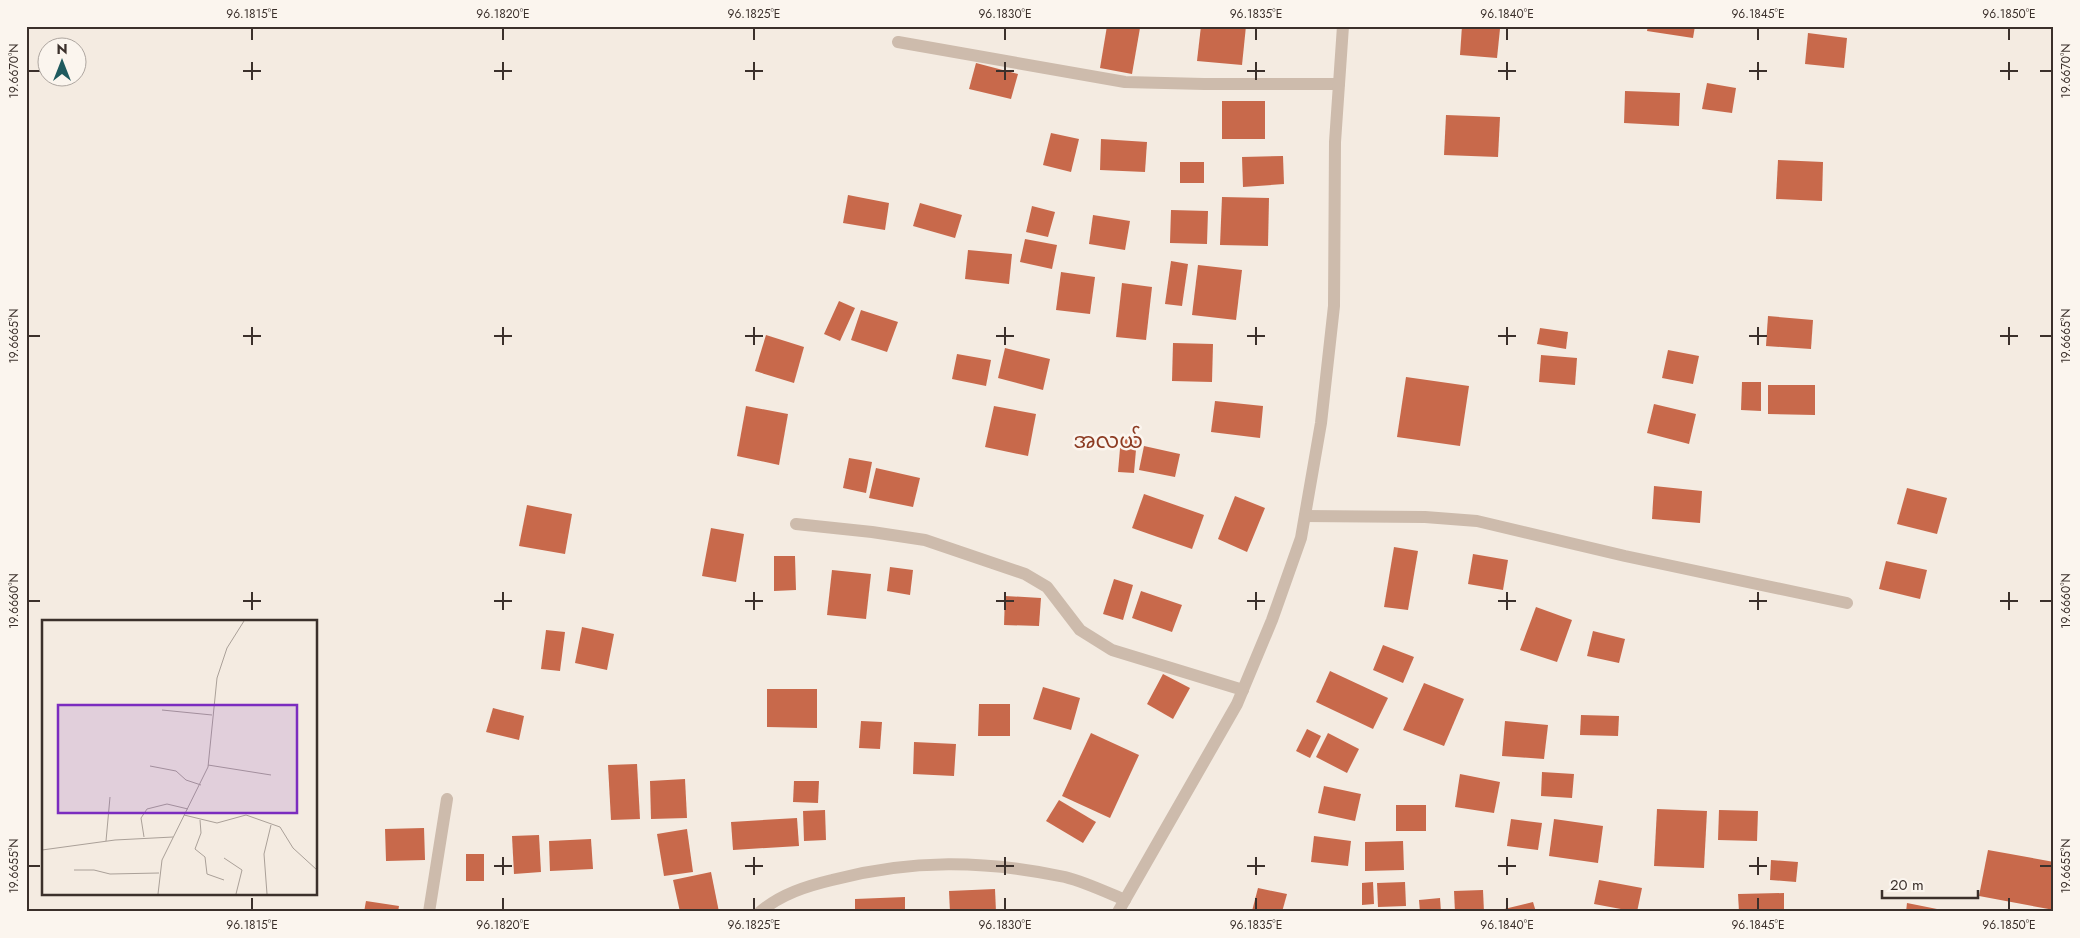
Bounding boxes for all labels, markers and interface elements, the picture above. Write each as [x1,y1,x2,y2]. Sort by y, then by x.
text: 96.1815°E [226,5,278,23]
text: 96.1820°E [476,5,530,23]
text: 96.1825°E [728,5,780,23]
text: 96.1830°E [978,5,1032,23]
text: 96.1835°E [1230,5,1282,23]
text: 96.1840°E [1480,5,1534,23]
text: 96.1845°E [1731,5,1785,23]
text: 96.1850°E [1982,5,2036,23]
north arrow [38,38,88,88]
text: N [56,39,68,59]
text: 19.6670°N [5,43,23,99]
text: 19.6670°N [2057,43,2075,99]
text: 19.6665°N [5,308,23,364]
text: 19.6665°N [2057,308,2075,364]
district label: အလယ် [1073,425,1143,456]
text: 19.6660°N [5,573,23,629]
text: 19.6660°N [2057,573,2075,629]
inset map [42,620,318,896]
text: 19.6655°N [5,838,23,894]
text: 19.6655°N [2057,838,2075,894]
scale bar [1882,868,1979,900]
text: 20 m [1890,874,1924,896]
text: 96.1815°E [226,916,278,934]
text: 96.1820°E [476,916,530,934]
text: 96.1825°E [728,916,780,934]
text: 96.1830°E [978,916,1032,934]
text: 96.1835°E [1230,916,1282,934]
text: 96.1840°E [1480,916,1534,934]
text: 96.1845°E [1731,916,1785,934]
text: 96.1850°E [1982,916,2036,934]

